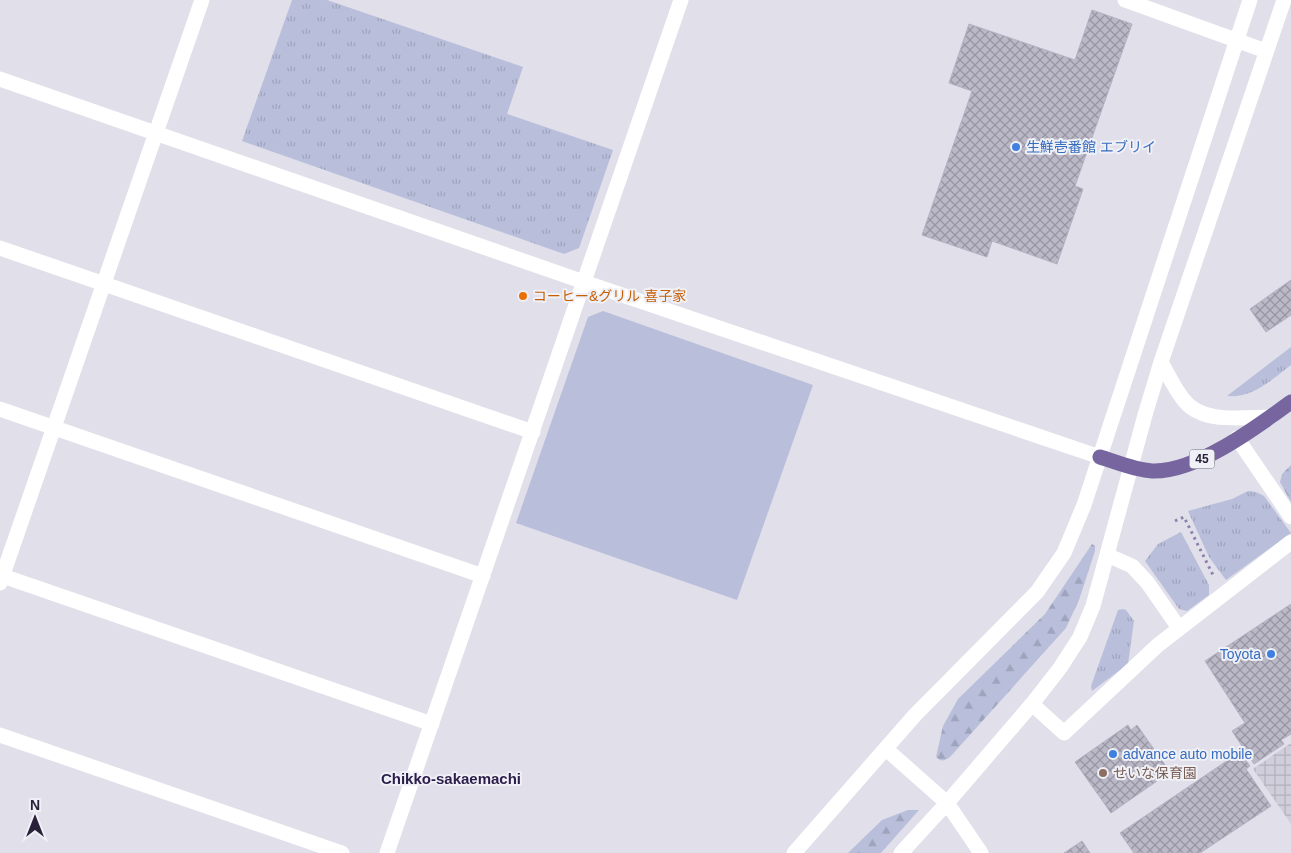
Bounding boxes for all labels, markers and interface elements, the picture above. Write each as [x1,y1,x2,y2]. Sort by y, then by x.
place label: 生鮮壱番館 エブリイ [1026,139,1156,155]
marker: 生鮮壱番館 エブリイ [1010,141,1022,153]
place label: コーヒー&グリル 喜子家 [533,288,686,304]
marker: コーヒー&グリル 喜子家 [517,290,529,302]
road number: 45 [1190,449,1214,468]
place label: Toyota [1220,646,1261,662]
marker: Toyota [1265,648,1277,660]
place label: advance auto mobile [1123,746,1252,762]
marker: advance auto mobile [1107,748,1119,760]
place label: せいな保育園 [1113,765,1197,781]
marker: せいな保育園 [1097,767,1109,779]
district label: Chikko-sakaemachi [381,770,521,787]
north arrow [10,793,60,843]
text: N [30,797,40,813]

